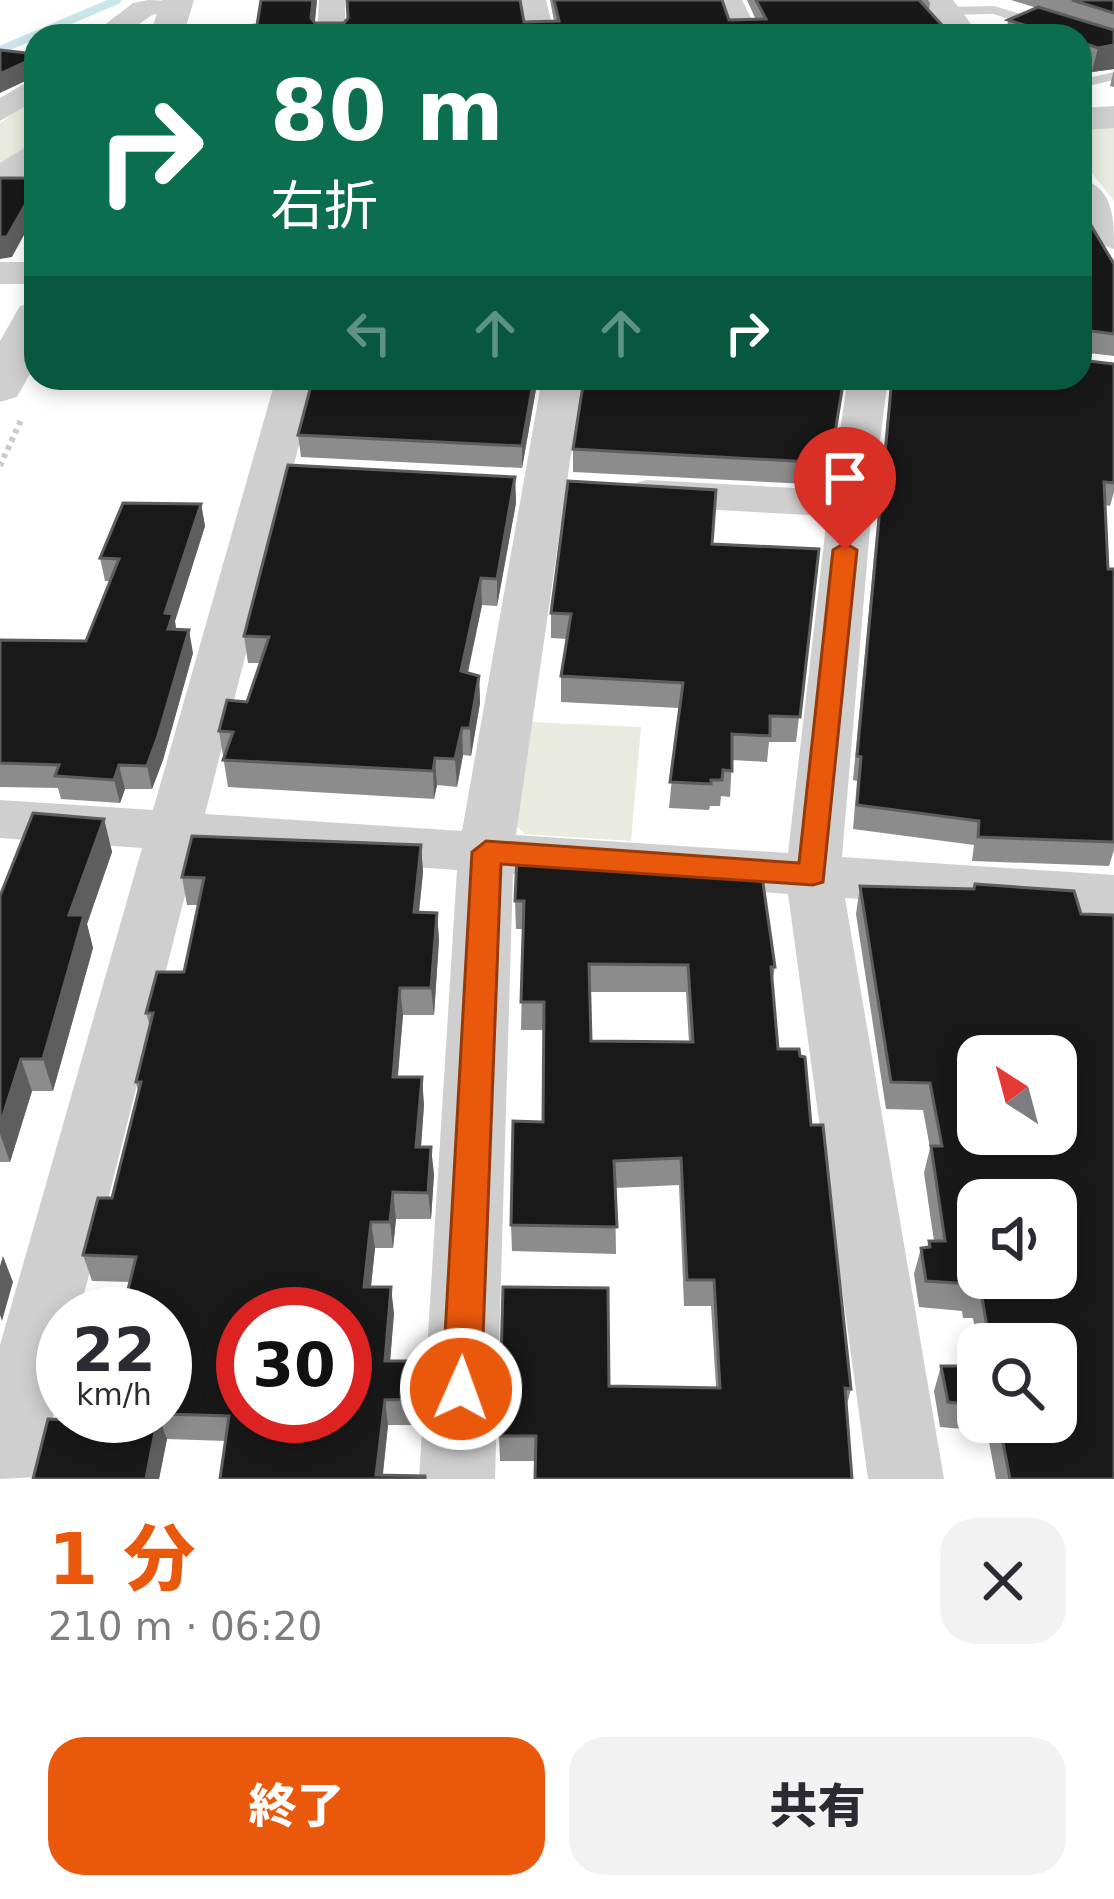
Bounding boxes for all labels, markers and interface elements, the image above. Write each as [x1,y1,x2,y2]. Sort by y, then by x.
text: 80 m [270,62,504,160]
icon: right [72,72,228,228]
text: 右折 [270,175,378,238]
icon: left [336,300,402,366]
icon: ahead [462,300,528,366]
icon: ahead [588,300,654,366]
icon: right [714,300,780,366]
pin [794,427,896,550]
icon: arrive [812,445,878,511]
north arrow [957,1035,1077,1155]
map controls [957,1035,1077,1443]
button: sound [957,1179,1077,1299]
speed limit sign: 30 [216,1287,372,1443]
text: 22 [72,1315,156,1385]
button: search [957,1323,1077,1443]
position arrow [398,1326,524,1452]
text: km/h [76,1377,152,1412]
text: 1 分 [48,1517,195,1601]
button: close [940,1518,1066,1644]
text: 210 m · 06:20 [48,1604,322,1649]
button: 終了 [48,1737,545,1875]
button: 共有 [569,1737,1066,1875]

